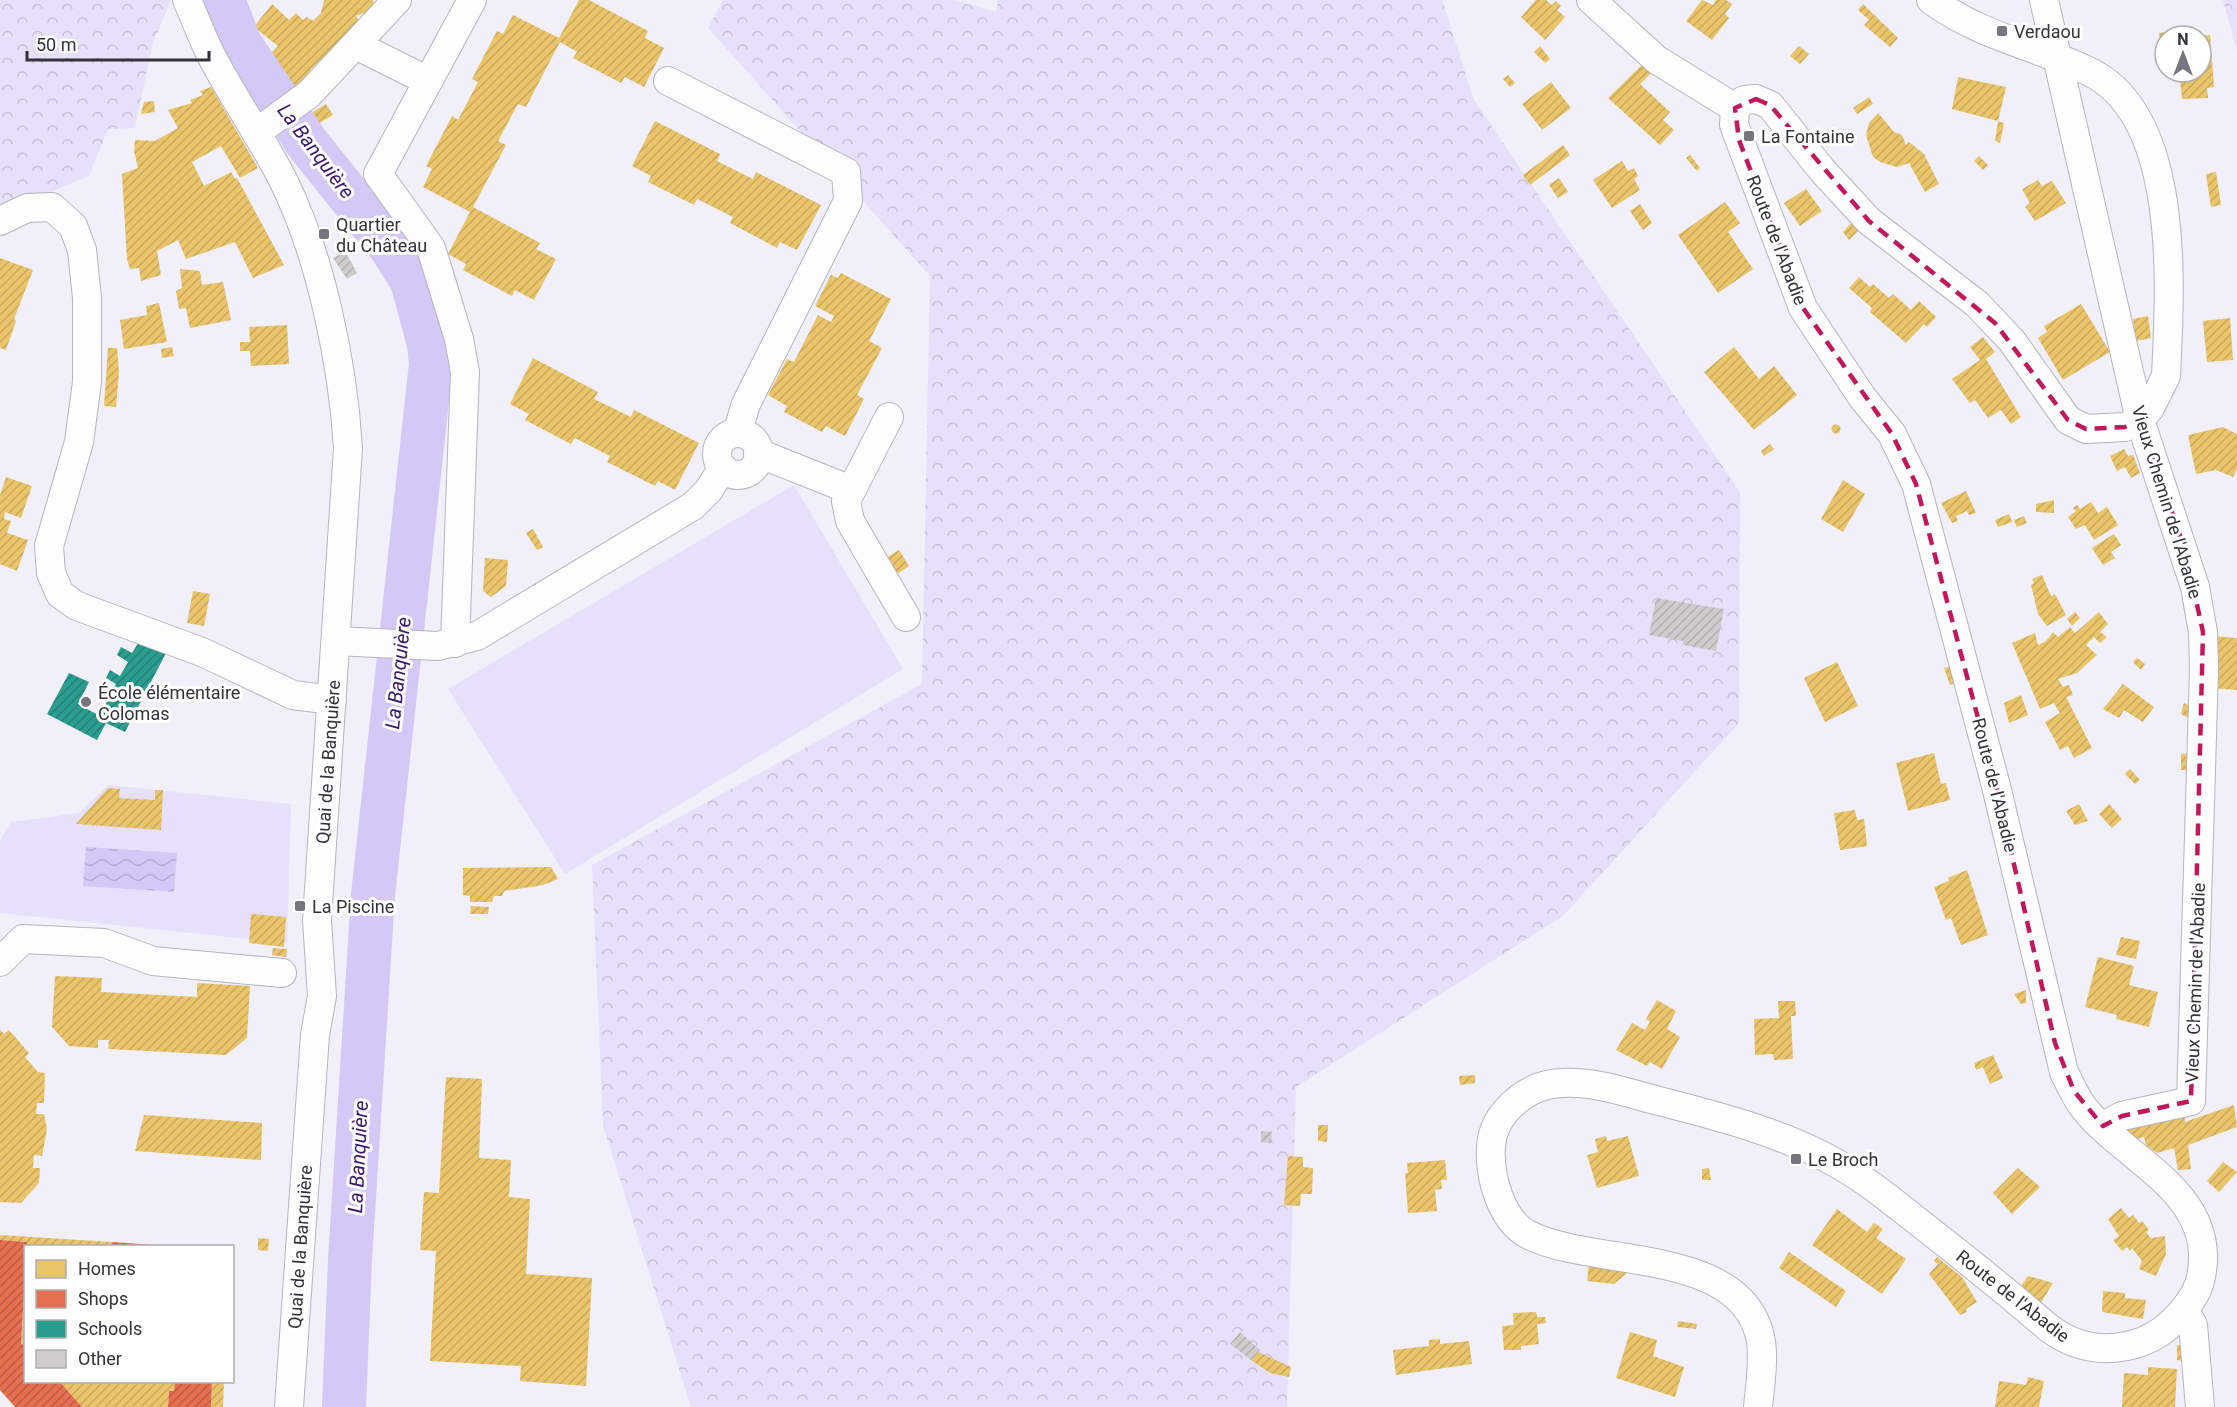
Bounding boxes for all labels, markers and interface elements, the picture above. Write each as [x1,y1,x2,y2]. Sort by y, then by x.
place label: Verdaou [2014,21,2081,42]
scale bar [27,24,208,62]
marker: Verdaou [1995,24,2009,38]
north arrow [2153,24,2213,84]
text: N [2177,30,2189,49]
text: 50 m [36,34,76,55]
water label: La Banquière [273,99,359,203]
place label: La Fontaine [1761,126,1854,147]
marker: La Fontaine [1742,129,1756,143]
street label: Route de l'Abadie [1743,172,1811,308]
place label: Quartier du Château [336,214,427,256]
marker: Quartier du Château [317,227,331,241]
street label: Vieux Chemin de l'Abadie [2128,403,2206,601]
water label: La Banquière [380,616,416,730]
street label: Quai de la Banquière [312,679,344,845]
place label: École élémentaire Colomas [98,682,240,724]
marker: École élémentaire Colomas [79,695,93,709]
street label: Route de l'Abadie [1968,716,2022,854]
street label: Vieux Chemin de l'Abadie [2181,882,2209,1084]
place label: La Piscine [312,896,394,917]
marker: La Piscine [293,899,307,913]
water label: La Banquière [343,1100,373,1214]
place label: Le Broch [1808,1149,1878,1170]
marker: Le Broch [1789,1152,1803,1166]
street label: Quai de la Banquière [284,1164,316,1330]
legend [24,1245,234,1383]
street label: Route de l'Abadie [1952,1245,2074,1347]
text: Homes [78,1258,136,1279]
text: Shops [78,1288,128,1309]
text: Schools [78,1318,142,1339]
text: Other [78,1348,122,1369]

